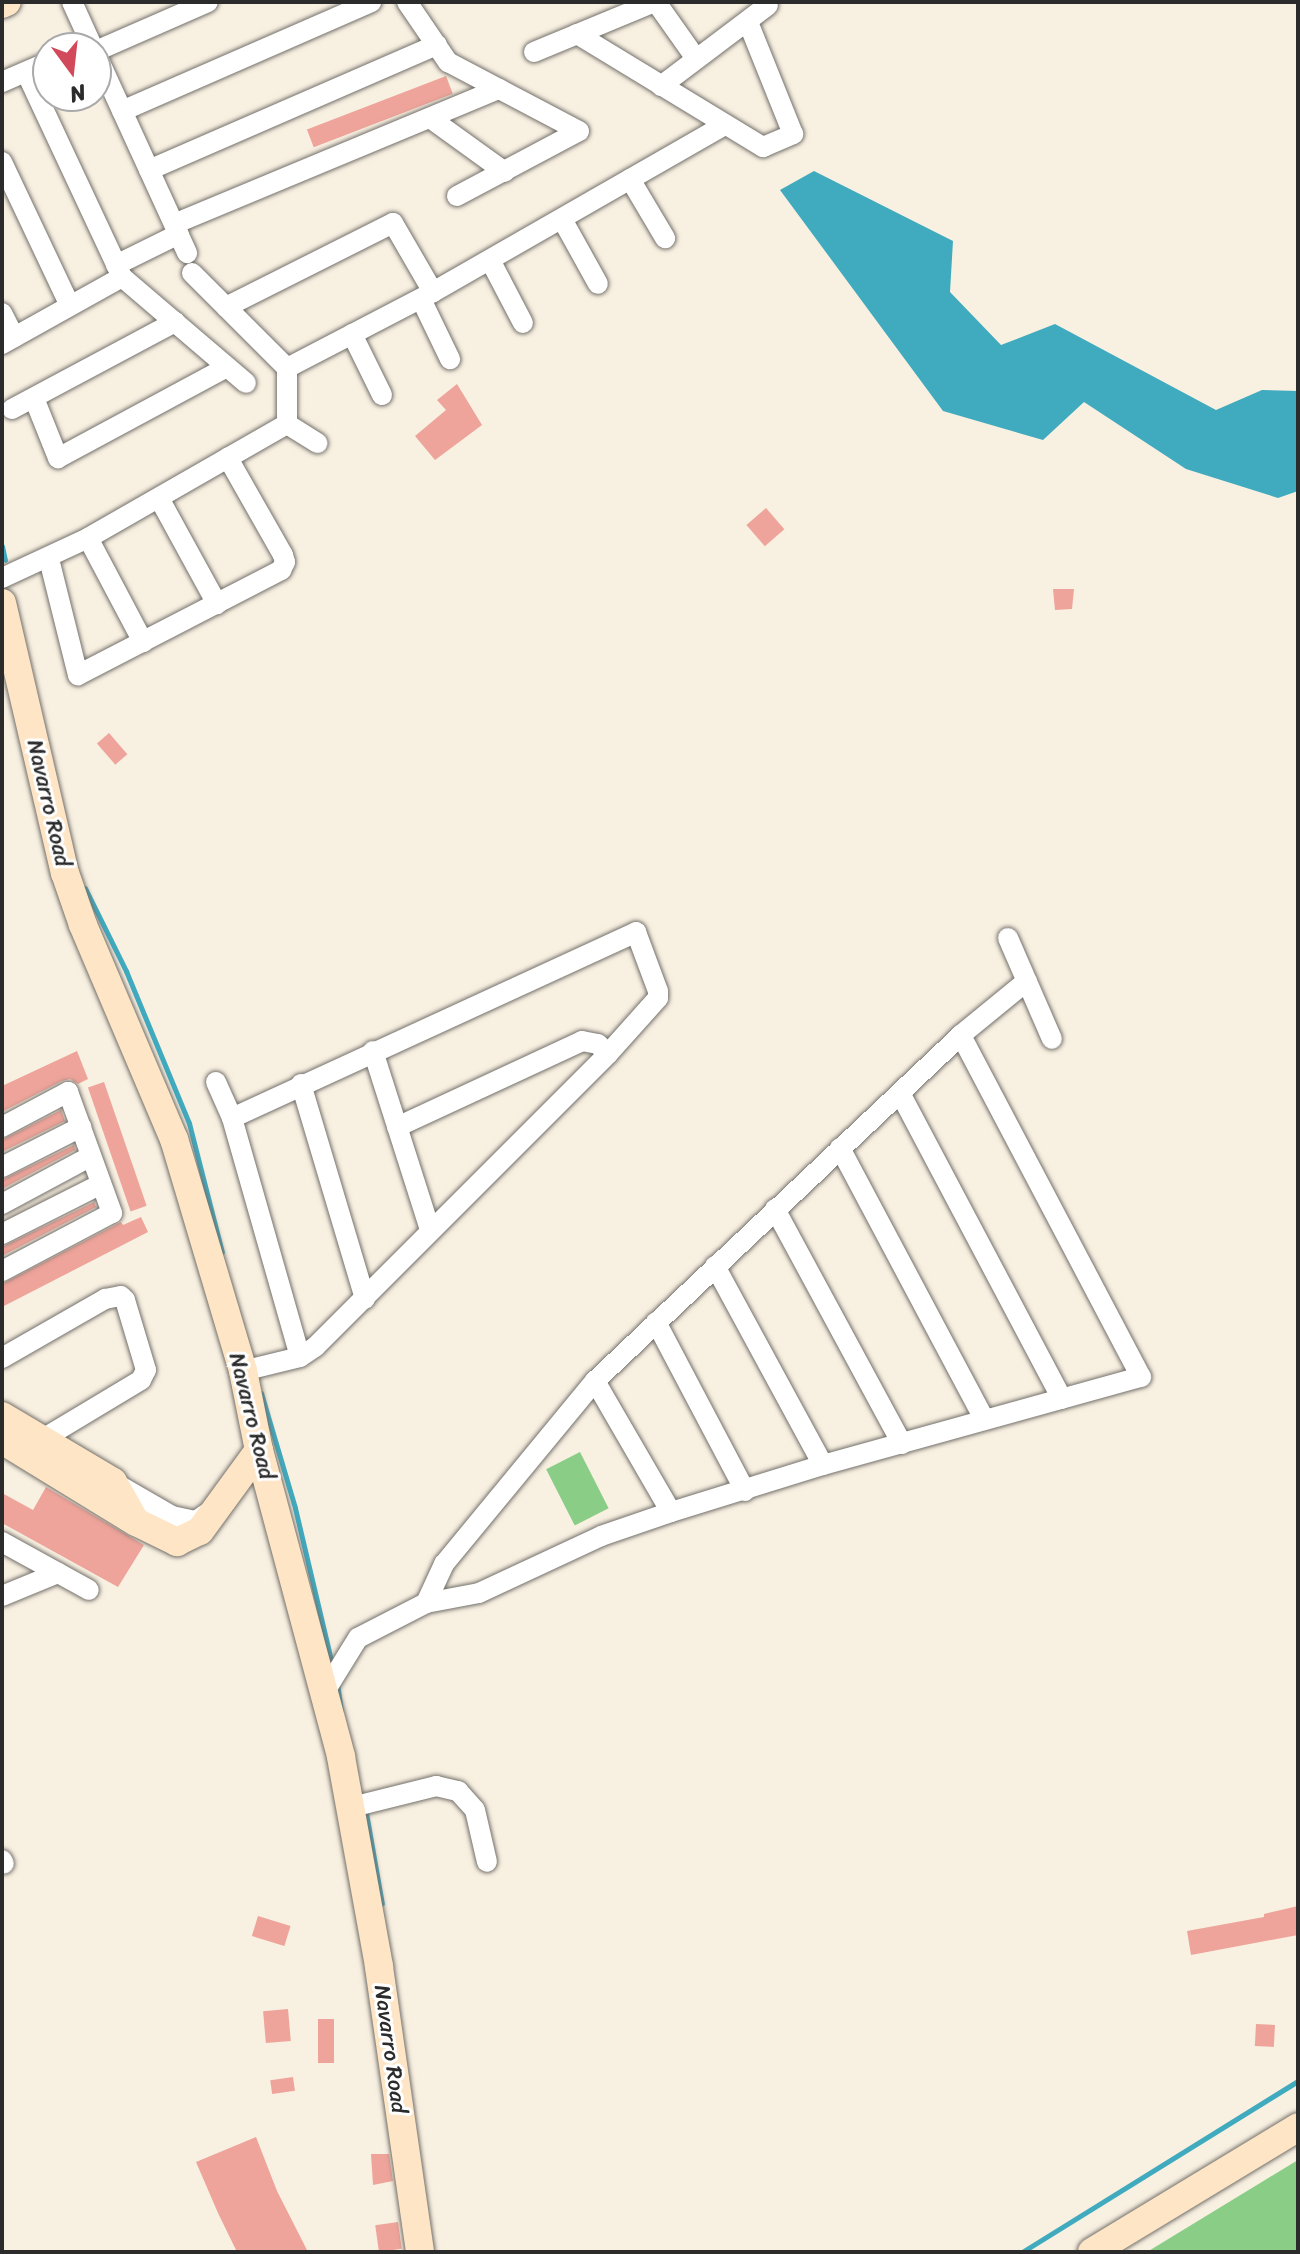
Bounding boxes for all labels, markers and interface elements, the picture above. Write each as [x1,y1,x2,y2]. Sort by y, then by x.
north arrow [32,32,112,112]
text: N [65,73,90,115]
street label: Navarro Road [22,737,76,869]
street label: Navarro Road [224,1350,280,1482]
street label: Navarro Road [369,1983,413,2115]

